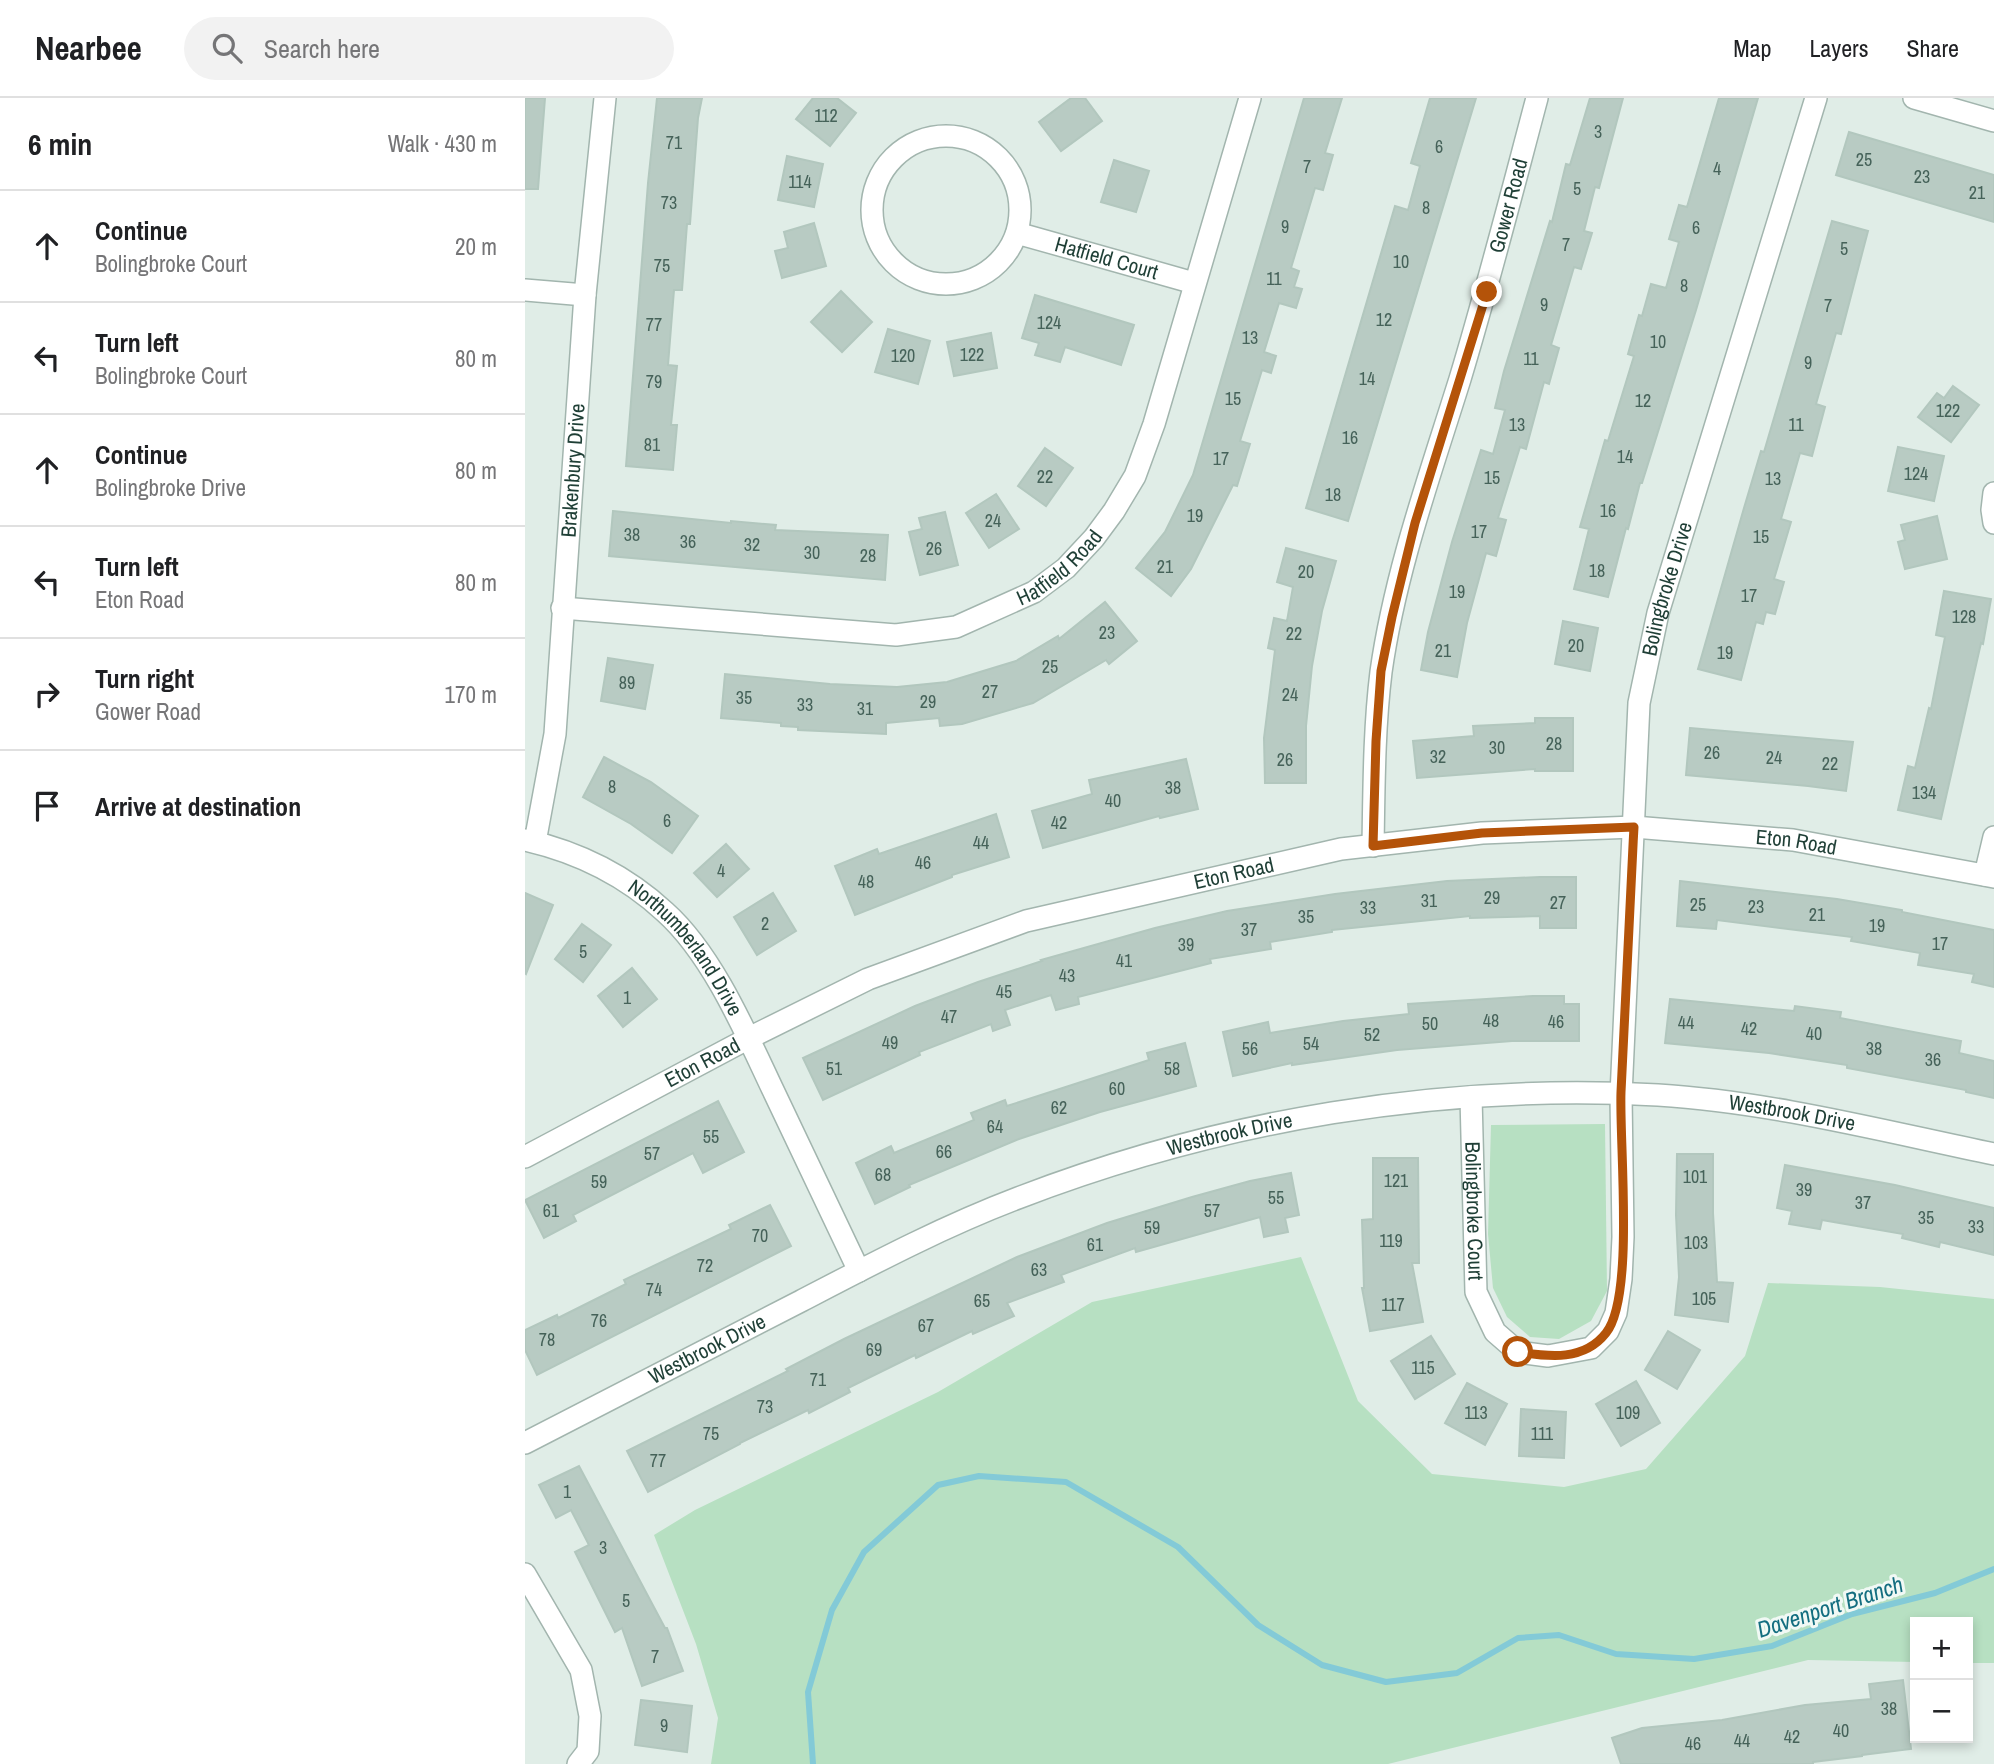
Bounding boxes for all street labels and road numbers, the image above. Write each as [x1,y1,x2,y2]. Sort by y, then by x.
street label: Gower Road [1481,155,1534,256]
street label: Hatfield Court [1052,229,1162,286]
street label: Brakenbury Drive [553,403,592,538]
street label: Bolingbroke Drive [1634,518,1699,658]
street label: Hatfield Road [1012,524,1109,612]
street label: Eton Road [1755,822,1839,862]
street label: Eton Road [1191,850,1277,896]
street label: Northumberland Drive [622,872,750,1021]
street label: Eton Road [660,1030,745,1094]
street label: Westbrook Drive [1727,1087,1858,1138]
street label: Westbrook Drive [1163,1105,1295,1162]
street label: Bolingbroke Court [1458,1141,1491,1281]
street label: Westbrook Drive [643,1306,771,1391]

